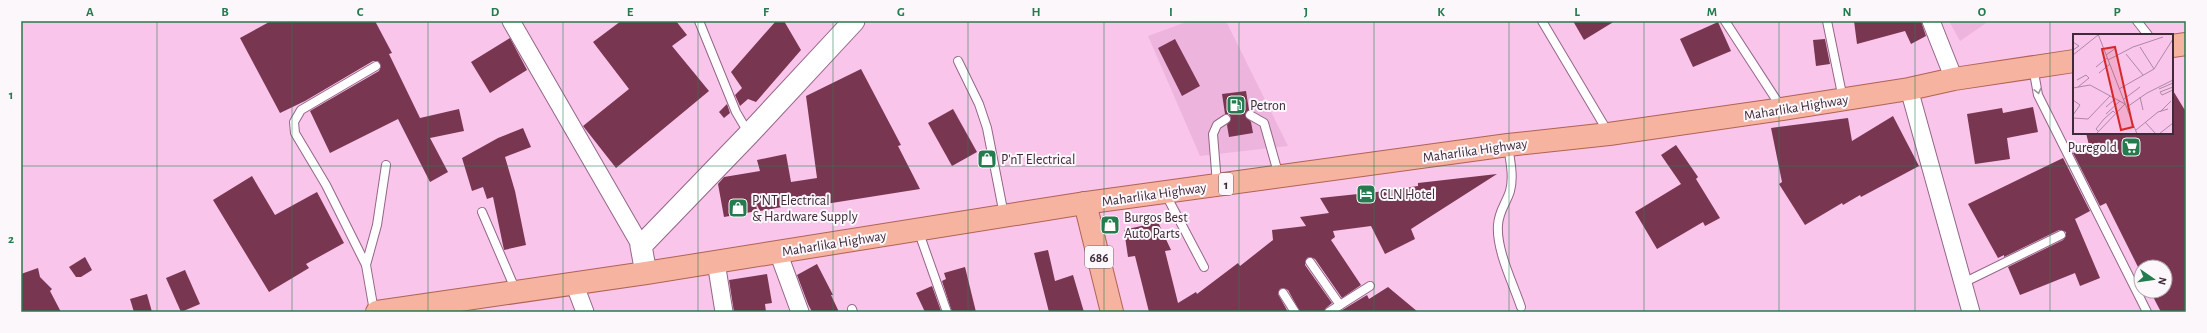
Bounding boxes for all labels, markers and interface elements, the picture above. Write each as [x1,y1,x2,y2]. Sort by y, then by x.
text: A [86,6,94,19]
text: B [221,6,229,19]
text: C [357,6,364,19]
text: D [491,6,500,19]
text: E [627,6,634,19]
text: F [763,6,770,19]
text: G [897,6,905,19]
text: H [1031,6,1041,19]
text: I [1169,6,1173,19]
text: J [1304,6,1308,19]
text: K [1437,6,1445,19]
text: L [1574,6,1580,19]
text: M [1707,6,1717,19]
text: N [1842,6,1852,19]
text: O [1978,6,1987,19]
text: P [2113,6,2121,19]
inset map [2073,34,2173,134]
one-way arrow [2033,88,2041,95]
text: 1 [9,89,13,102]
street label: Maharlika Highway [1743,93,1849,123]
fuel station icon: Petron [1225,94,1247,116]
place label: Petron [1250,99,1286,113]
supermarket icon: Puregold [2120,136,2142,158]
street label: Maharlika Highway [1422,137,1528,165]
place label: Puregold [2068,141,2117,155]
shop icon: P'nT Electrical [976,148,998,170]
place label: P'nT Electrical [1001,153,1075,167]
road number: 1 [1219,173,1233,195]
street label: Maharlika Highway [1101,181,1207,209]
hotel icon: CLN Hotel [1355,183,1377,205]
place label: CLN Hotel [1380,188,1435,202]
place label: P'NT Electrical & Hardware Supply [752,194,858,224]
shop icon: P'NT Electrical & Hardware Supply [727,197,749,219]
place label: Burgos Best Auto Parts [1124,211,1188,241]
shop icon: Burgos Best Auto Parts [1099,214,1121,236]
street label: Maharlika Highway [781,229,887,259]
text: 2 [8,233,14,246]
road number: 686 [1085,246,1113,268]
north arrow [2133,259,2173,299]
text: N [2156,276,2168,286]

